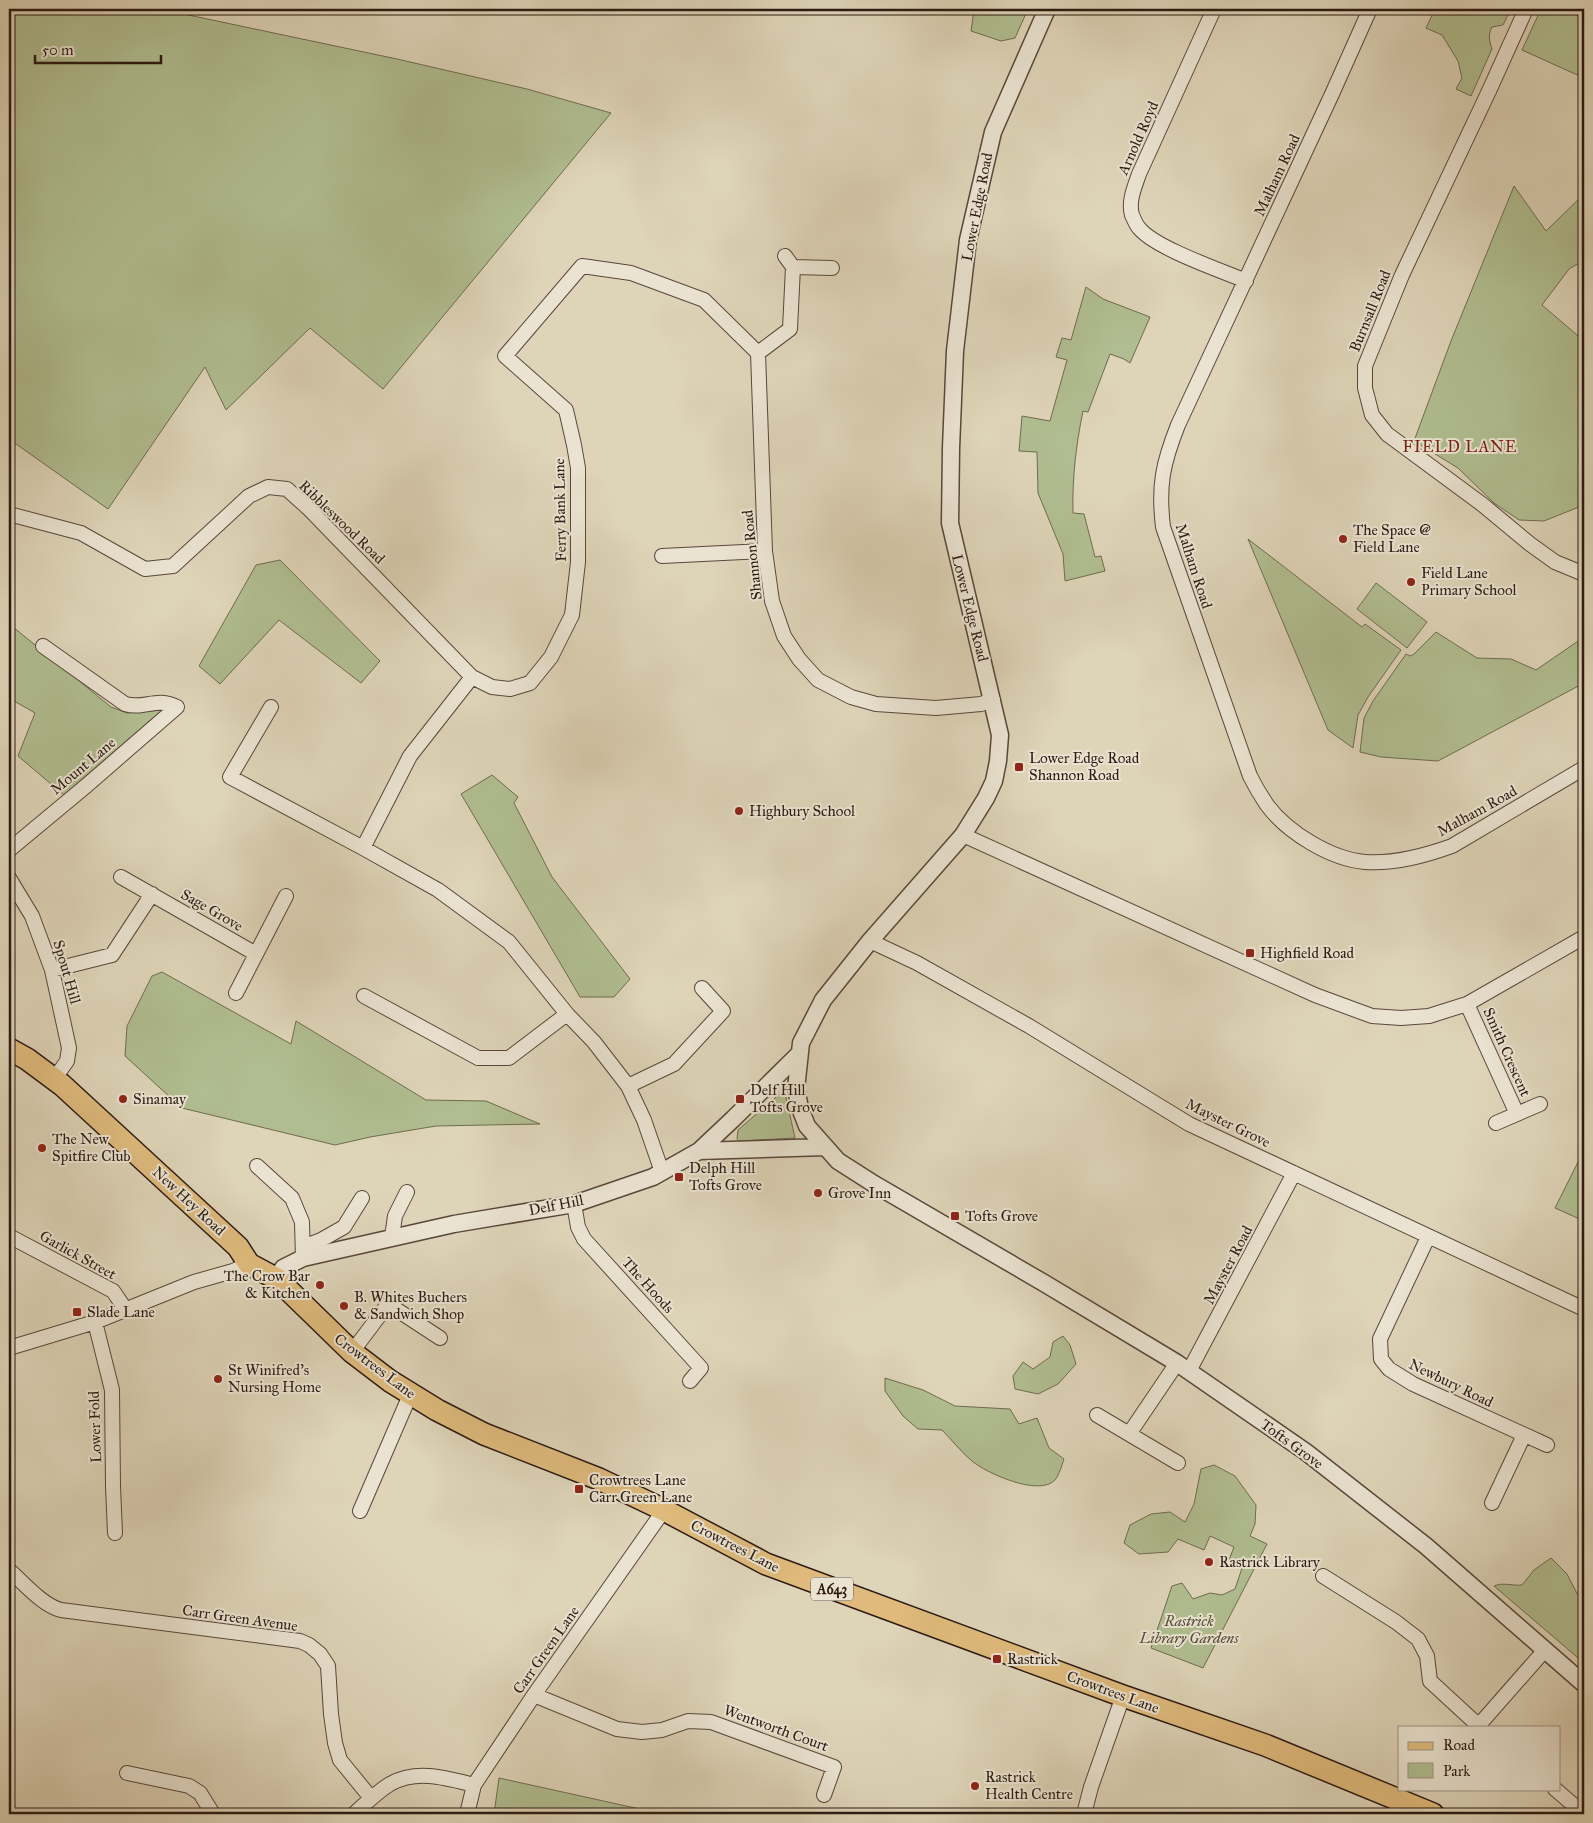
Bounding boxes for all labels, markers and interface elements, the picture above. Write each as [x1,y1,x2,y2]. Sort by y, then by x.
scale bar [35,32,161,64]
text: 50 m [42,41,74,59]
street label: Arnold Royd [1113,98,1162,178]
street label: Malham Road [1250,131,1304,219]
street label: Lower Edge Road [958,151,996,263]
street label: Burnsall Road [1345,267,1395,355]
district label: FIELD LANE [1403,437,1517,456]
street label: Ferry Bank Lane [550,458,570,562]
street label: Ribbleswood Road [295,476,389,568]
street label: Shannon Road [738,509,766,601]
street label: Malham Road [1172,521,1216,611]
place label: The Space @ Field Lane [1353,521,1431,556]
marker: The Space @ Field Lane [1337,533,1349,545]
street label: Lower Edge Road [948,552,992,664]
place label: Field Lane Primary School [1421,564,1518,599]
marker: Field Lane Primary School [1405,576,1417,588]
street label: Mount Lane [47,734,119,798]
place label: Lower Edge Road Shannon Road [1029,749,1140,784]
marker: Lower Edge Road Shannon Road [1013,761,1025,773]
street label: Malham Road [1434,781,1520,840]
place label: Highbury School [749,802,856,820]
marker: Highbury School [733,805,745,817]
street label: Sage Grove [178,885,246,935]
street label: Spout Hill [49,938,85,1007]
place label: Highfield Road [1260,944,1355,962]
marker: Highfield Road [1244,947,1256,959]
street label: Smith Crescent [1479,1005,1535,1100]
place label: Delf Hill Tofts Grove [750,1081,823,1116]
place label: Sinamay [133,1090,187,1108]
marker: Sinamay [117,1093,129,1105]
marker: Delf Hill Tofts Grove [734,1093,746,1105]
street label: Mayster Grove [1183,1095,1273,1151]
place label: The New Spitfire Club [52,1130,131,1165]
marker: The New Spitfire Club [36,1142,48,1154]
place label: Delph Hill Tofts Grove [689,1159,762,1194]
street label: New Hey Road [149,1163,229,1240]
marker: Delph Hill Tofts Grove [673,1171,685,1183]
place label: Grove Inn [828,1184,891,1202]
marker: Grove Inn [812,1187,824,1199]
street label: Delf Hill [527,1191,586,1219]
place label: Tofts Grove [965,1207,1038,1225]
marker: Tofts Grove [949,1210,961,1222]
street label: Mayster Road [1200,1222,1256,1307]
street label: Garlick Street [37,1227,120,1284]
street label: The Hoods [618,1253,678,1317]
place label: The Crow Bar & Kitchen [224,1267,310,1302]
marker: The Crow Bar & Kitchen [314,1279,326,1291]
place label: B. Whites Buchers & Sandwich Shop [354,1288,467,1323]
marker: B. Whites Buchers & Sandwich Shop [338,1300,350,1312]
place label: Slade Lane [87,1303,155,1321]
marker: Slade Lane [71,1306,83,1318]
street label: Crowtrees Lane [331,1330,419,1402]
street label: Newbury Road [1406,1355,1497,1411]
place label: St Winifred's Nursing Home [228,1361,321,1396]
marker: St Winifred's Nursing Home [212,1373,224,1385]
street label: Lower Fold [85,1390,105,1463]
street label: Tofts Grove [1257,1415,1327,1473]
place label: Crowtrees Lane Carr Green Lane [589,1471,692,1506]
marker: Crowtrees Lane Carr Green Lane [573,1483,585,1495]
street label: Crowtrees Lane [688,1516,782,1576]
place label: Rastrick Library [1219,1553,1321,1571]
marker: Rastrick Library [1203,1556,1215,1568]
road number: A643 [811,1578,853,1600]
street label: Carr Green Avenue [181,1601,299,1635]
street label: Carr Green Lane [509,1603,583,1697]
park label: Rastrick Library Gardens [1139,1612,1239,1647]
place label: Rastrick [1007,1650,1058,1668]
marker: Rastrick [991,1653,1003,1665]
street label: Crowtrees Lane [1064,1667,1162,1717]
street label: Wentworth Court [721,1701,831,1755]
legend [1398,1726,1560,1790]
text: Road [1443,1736,1475,1754]
text: Park [1443,1762,1470,1780]
place label: Rastrick Health Centre [985,1768,1073,1803]
marker: Rastrick Health Centre [969,1780,981,1792]

